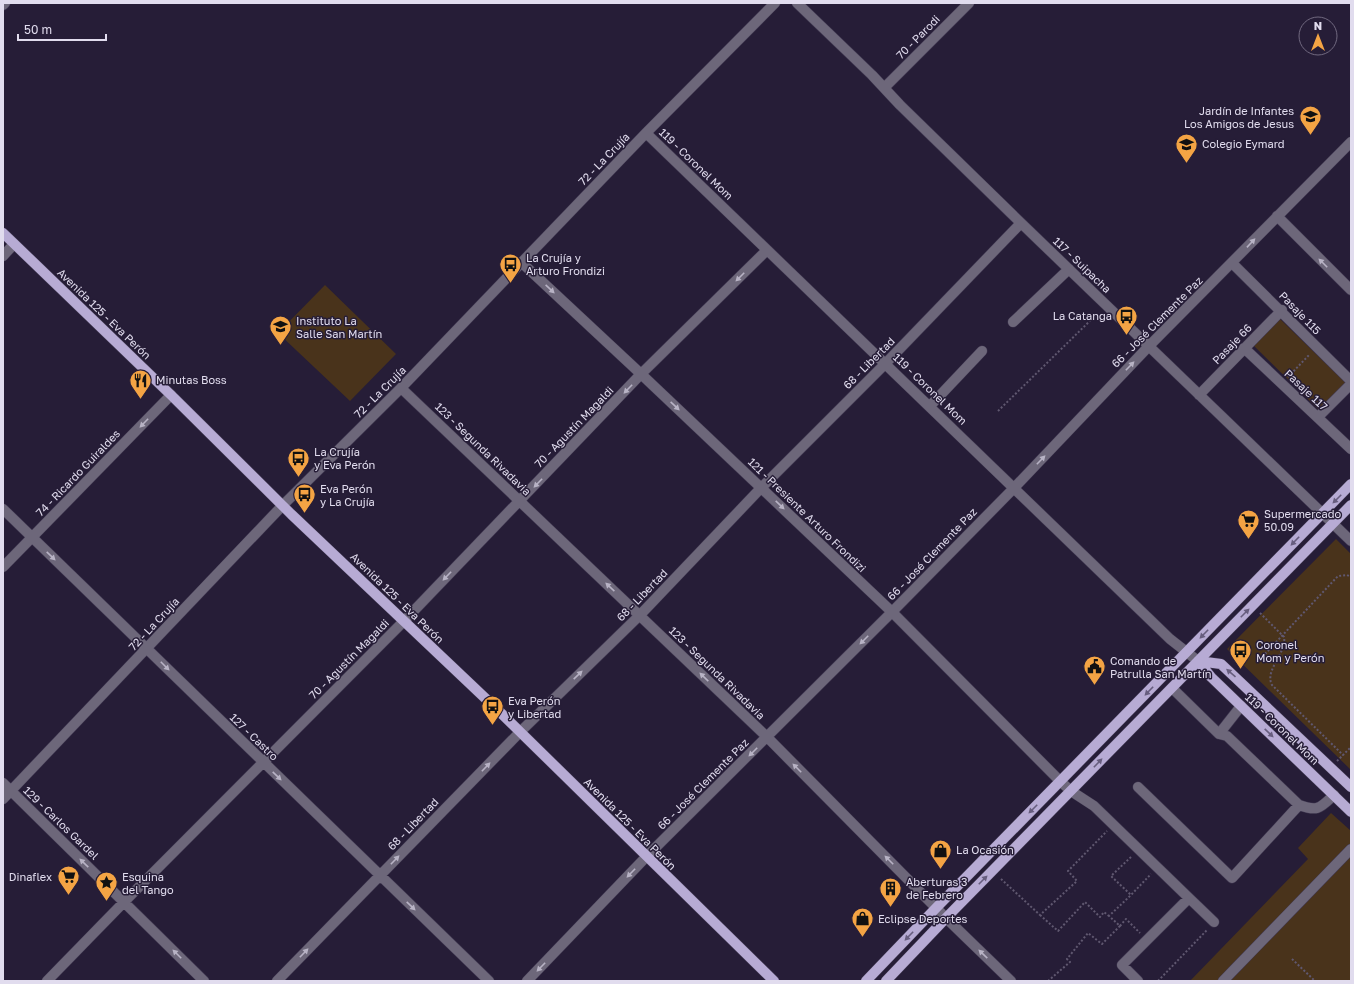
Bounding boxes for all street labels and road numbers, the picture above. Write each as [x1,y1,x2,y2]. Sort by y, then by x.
street label: 70 - Parodi [893,12,942,61]
street label: 119 - Coronel Mom [657,125,736,202]
street label: 72 - La Crujía [575,130,632,188]
street label: 117 - Suipacha [1051,234,1114,295]
street label: Avenida 125 - Eva Perón [55,266,154,362]
street label: 66 - José Clemente Paz [1109,273,1205,370]
street label: Pasaje 115 [1277,289,1324,337]
street label: Pasaje 66 [1209,321,1254,366]
street label: 68 - Libertad [840,334,897,391]
street label: 119 - Coronel Mom [891,350,970,427]
street label: 72 - La Crujía [351,363,408,420]
street label: Pasaje 117 [1282,366,1331,413]
street label: 70 - Agustín Magaldi [532,383,616,470]
street label: 123 - Segunda Rivadavia [433,400,534,498]
street label: 74 - Ricardo Guiraldes [33,427,122,519]
street label: 121 - Presiente Arturo Frondizi [746,455,869,574]
street label: 66 - José Clemente Paz [884,505,979,602]
street label: Avenida 125 - Eva Perón [348,550,447,646]
street label: 68 - Libertad [614,566,670,623]
street label: 72 - La Crujía [126,594,182,653]
street label: 70 - Agustín Magaldi [306,616,391,701]
street label: 123 - Segunda Rivadavia [667,624,768,722]
street label: 119 - Coronel Mom [1243,690,1322,767]
street label: 127 - Castro [228,710,281,763]
street label: 66 - José Clemente Paz [655,735,751,832]
street label: Avenida 125 - Eva Perón [582,775,679,872]
street label: 129 - Carlos Gardel [21,783,102,862]
street label: 68 - Libertad [385,795,441,852]

